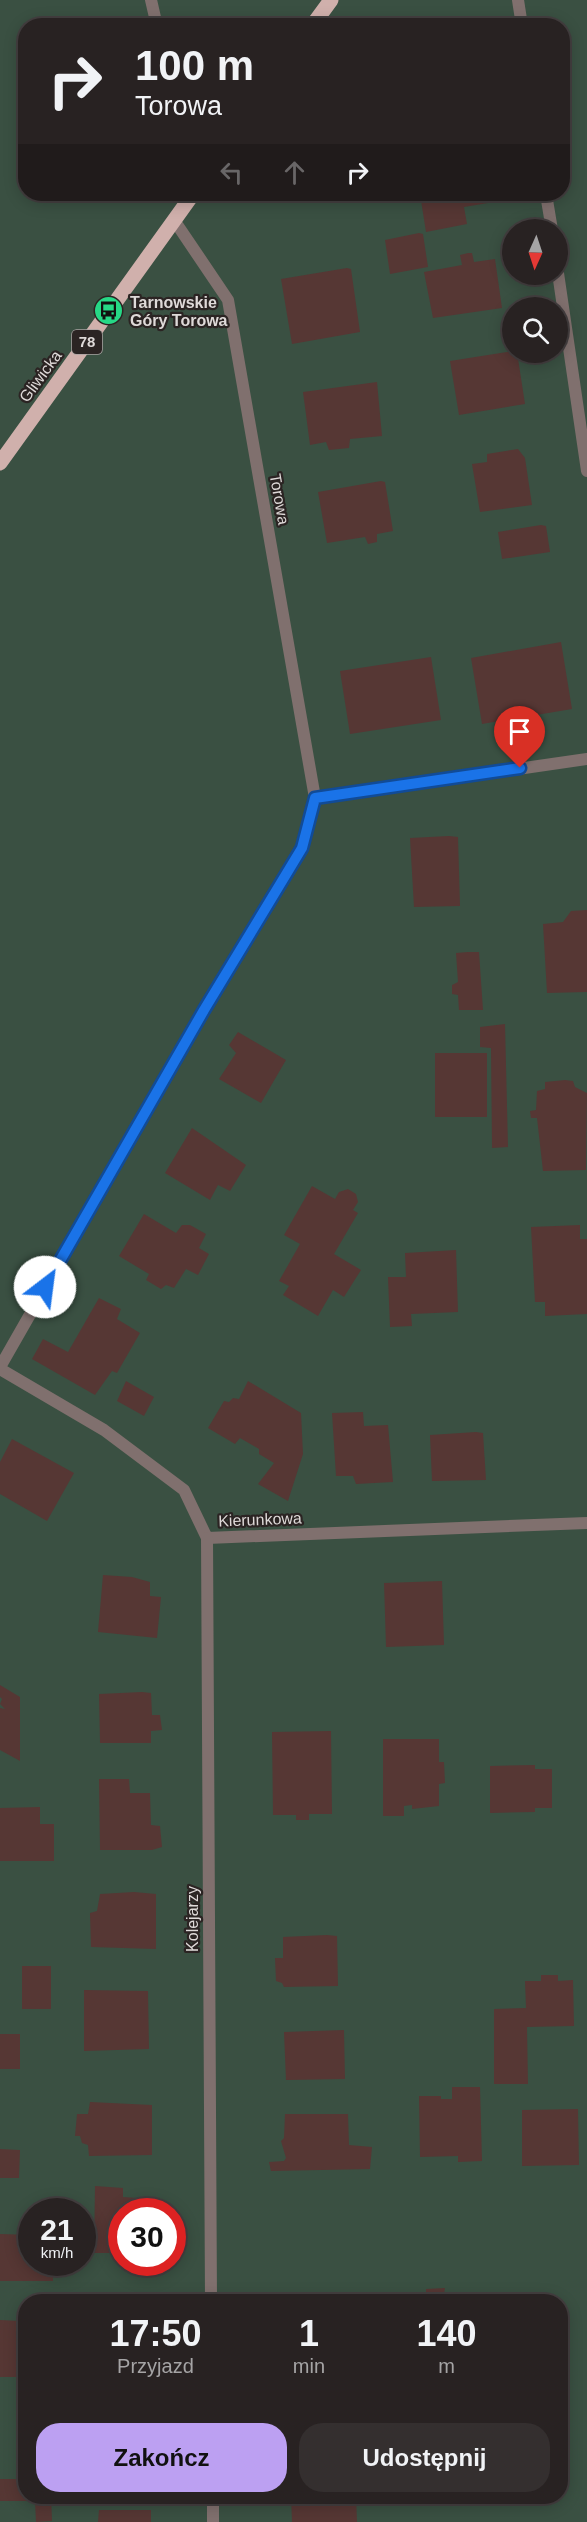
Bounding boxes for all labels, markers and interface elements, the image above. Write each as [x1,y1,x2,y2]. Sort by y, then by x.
icon: right [36,42,114,120]
text: 100 m [135,42,254,89]
text: Torowa [135,91,222,121]
icon: left [215,156,248,189]
icon: ahead [278,156,311,189]
icon: right [341,156,374,189]
north arrow [502,219,568,285]
map controls [502,219,568,363]
place label: Tarnowskie Góry Torowa [130,294,228,329]
bus stop icon: Tarnowskie Góry Torowa [93,295,125,327]
button: search [502,297,568,363]
road number: 78 [72,330,102,354]
street label: Gliwicka [16,347,65,405]
street label: Torowa [267,472,292,526]
pin [494,706,545,768]
icon: arrive [503,715,536,748]
position arrow [13.0,1255,77.0,1319]
street label: Kierunkowa [218,1510,302,1529]
street label: Kolejarzy [184,1886,201,1952]
speed limit sign: 30 [108,2198,186,2276]
text: 21 [40,2213,74,2246]
text: km/h [41,2244,73,2261]
text: 17:50 [109,2313,201,2354]
text: 1 [299,2313,319,2354]
text: 140 [416,2313,477,2354]
text: Przyjazd [117,2355,194,2377]
text: min [293,2355,325,2377]
text: m [438,2355,455,2377]
button: Zakończ [36,2423,287,2492]
button: Udostępnij [299,2423,550,2492]

